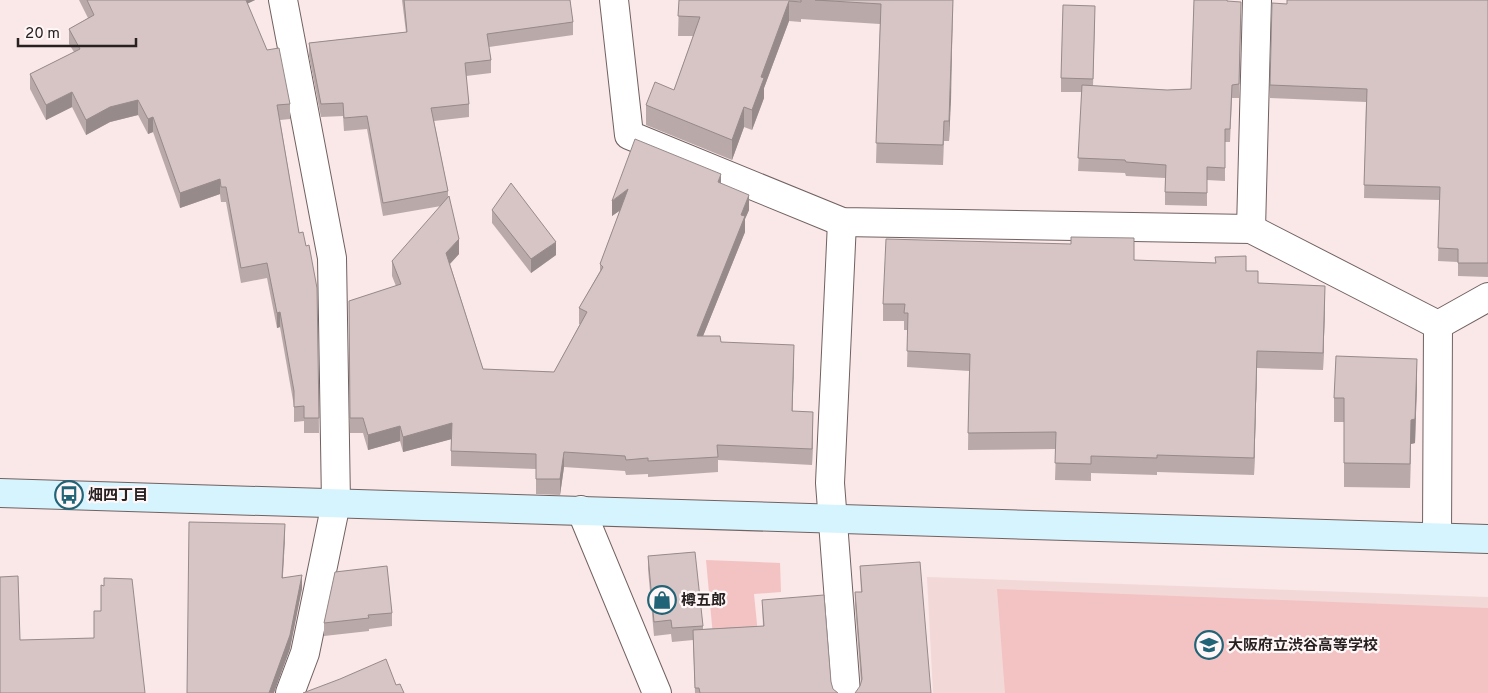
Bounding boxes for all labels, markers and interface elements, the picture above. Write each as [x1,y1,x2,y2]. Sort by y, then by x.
scale bar [18,15,135,47]
text: 20 m [25,25,60,44]
bus stop icon: 畑四丁目 [54,480,84,510]
place label: 畑四丁目 [88,487,148,506]
shop icon: 樽五郎 [647,585,677,615]
place label: 樽五郎 [681,592,726,611]
school or university icon: 大阪府立渋谷高等学校 [1194,630,1224,660]
place label: 大阪府立渋谷高等学校 [1228,637,1378,656]

